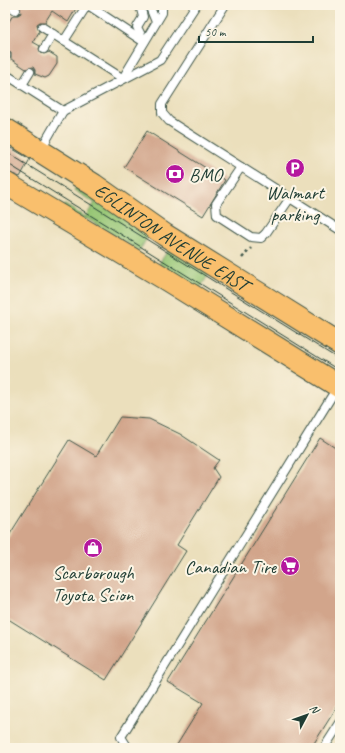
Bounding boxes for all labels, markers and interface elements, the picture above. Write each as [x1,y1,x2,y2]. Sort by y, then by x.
scale bar [199,18,313,44]
text: 50 m [205,24,227,40]
parking icon: Walmart parking [284,157,306,179]
bank icon: BMO [164,163,186,185]
place label: BMO [189,163,225,187]
street label: EGLINTON AVENUE EAST [90,178,257,300]
place label: Walmart parking [266,181,325,227]
shop icon: Scarborough Toyota Scion [82,537,104,559]
place label: Canadian Tire [185,555,278,579]
supermarket icon: Canadian Tire [279,555,301,577]
place label: Scarborough Toyota Scion [52,561,134,607]
north arrow [287,695,327,735]
text: N [307,701,323,717]

